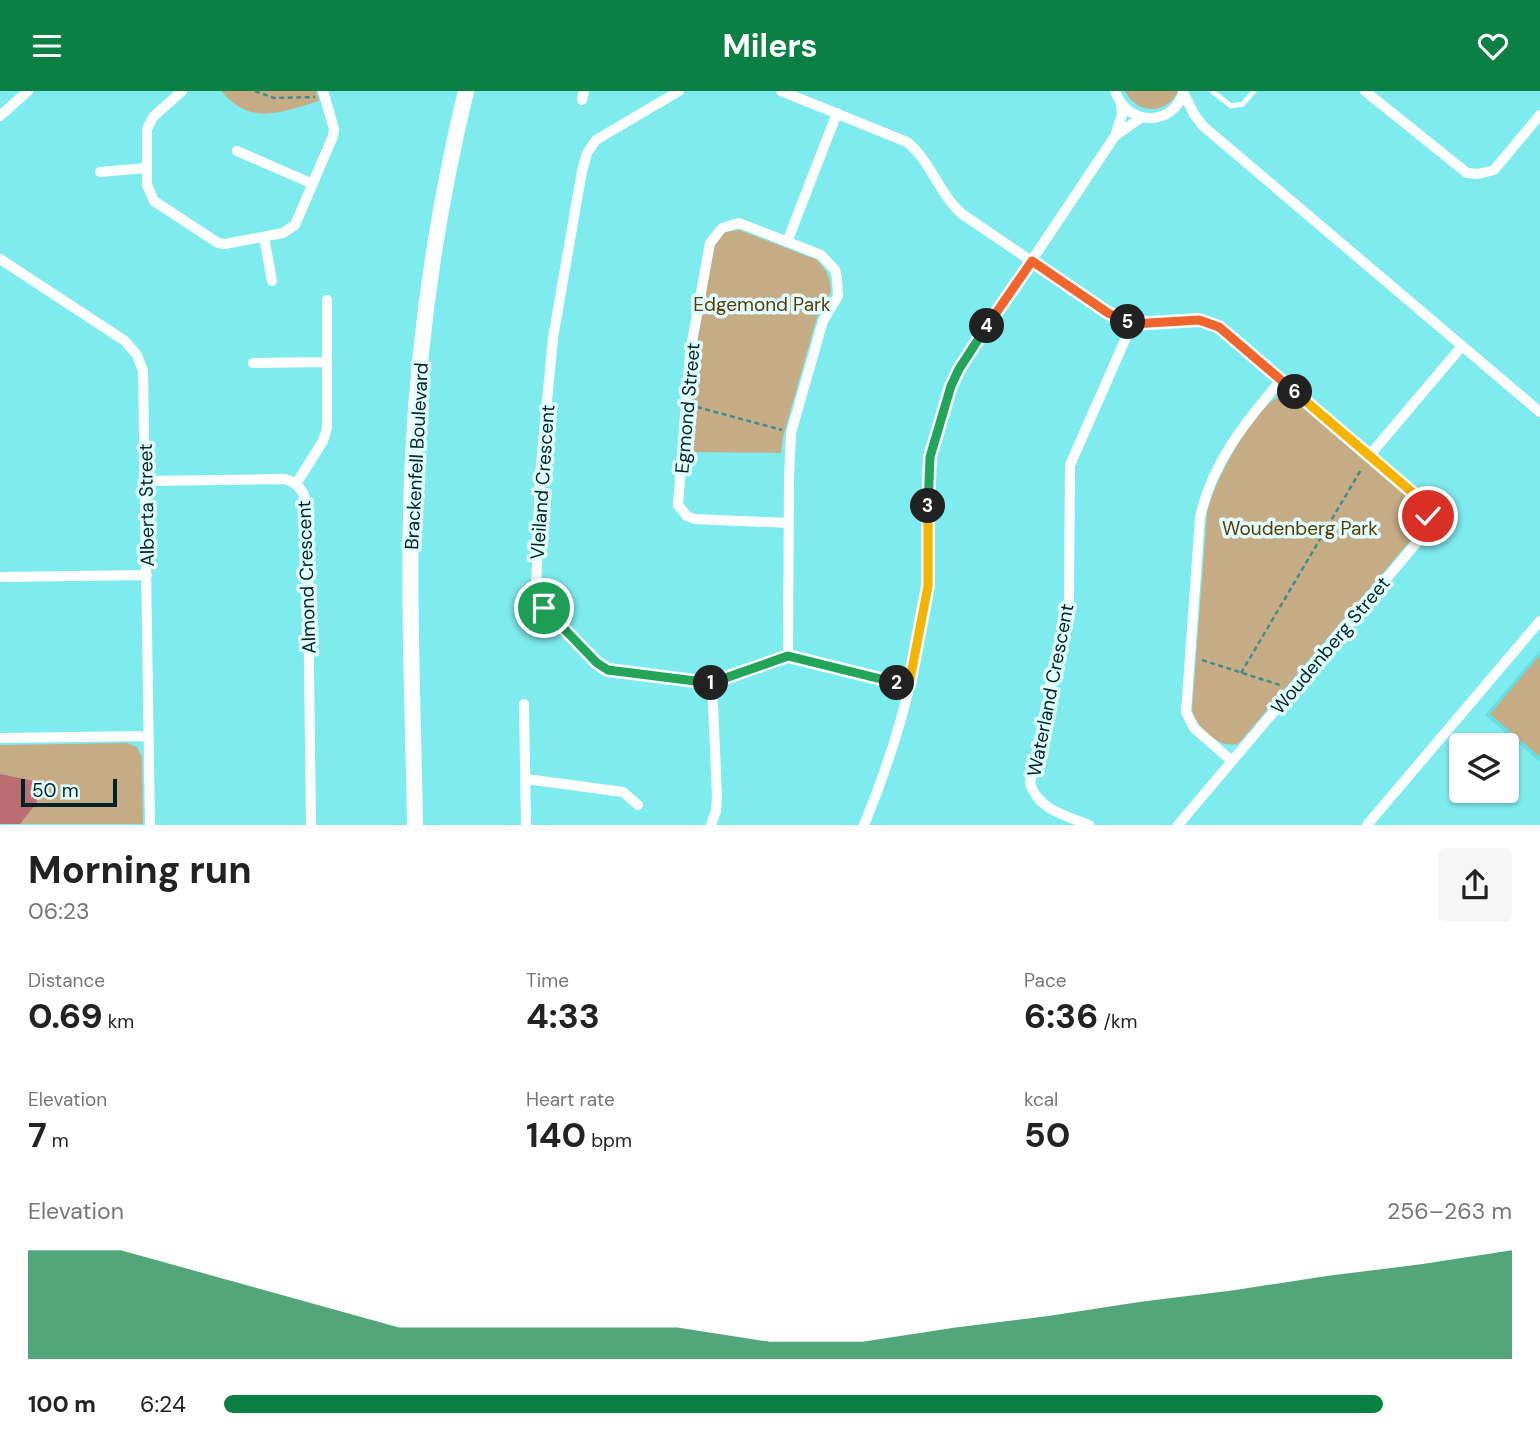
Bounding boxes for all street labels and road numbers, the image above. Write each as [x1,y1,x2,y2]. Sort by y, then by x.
street label: Egmond Street [669,342,706,475]
street label: Brackenfell Boulevard [399,362,434,550]
street label: Vleiland Crescent [525,404,560,560]
street label: Alberta Street [133,443,160,567]
street label: Almond Crescent [291,500,322,654]
street label: Woudenberg Street [1265,571,1395,719]
street label: Waterland Crescent [1021,602,1080,779]

